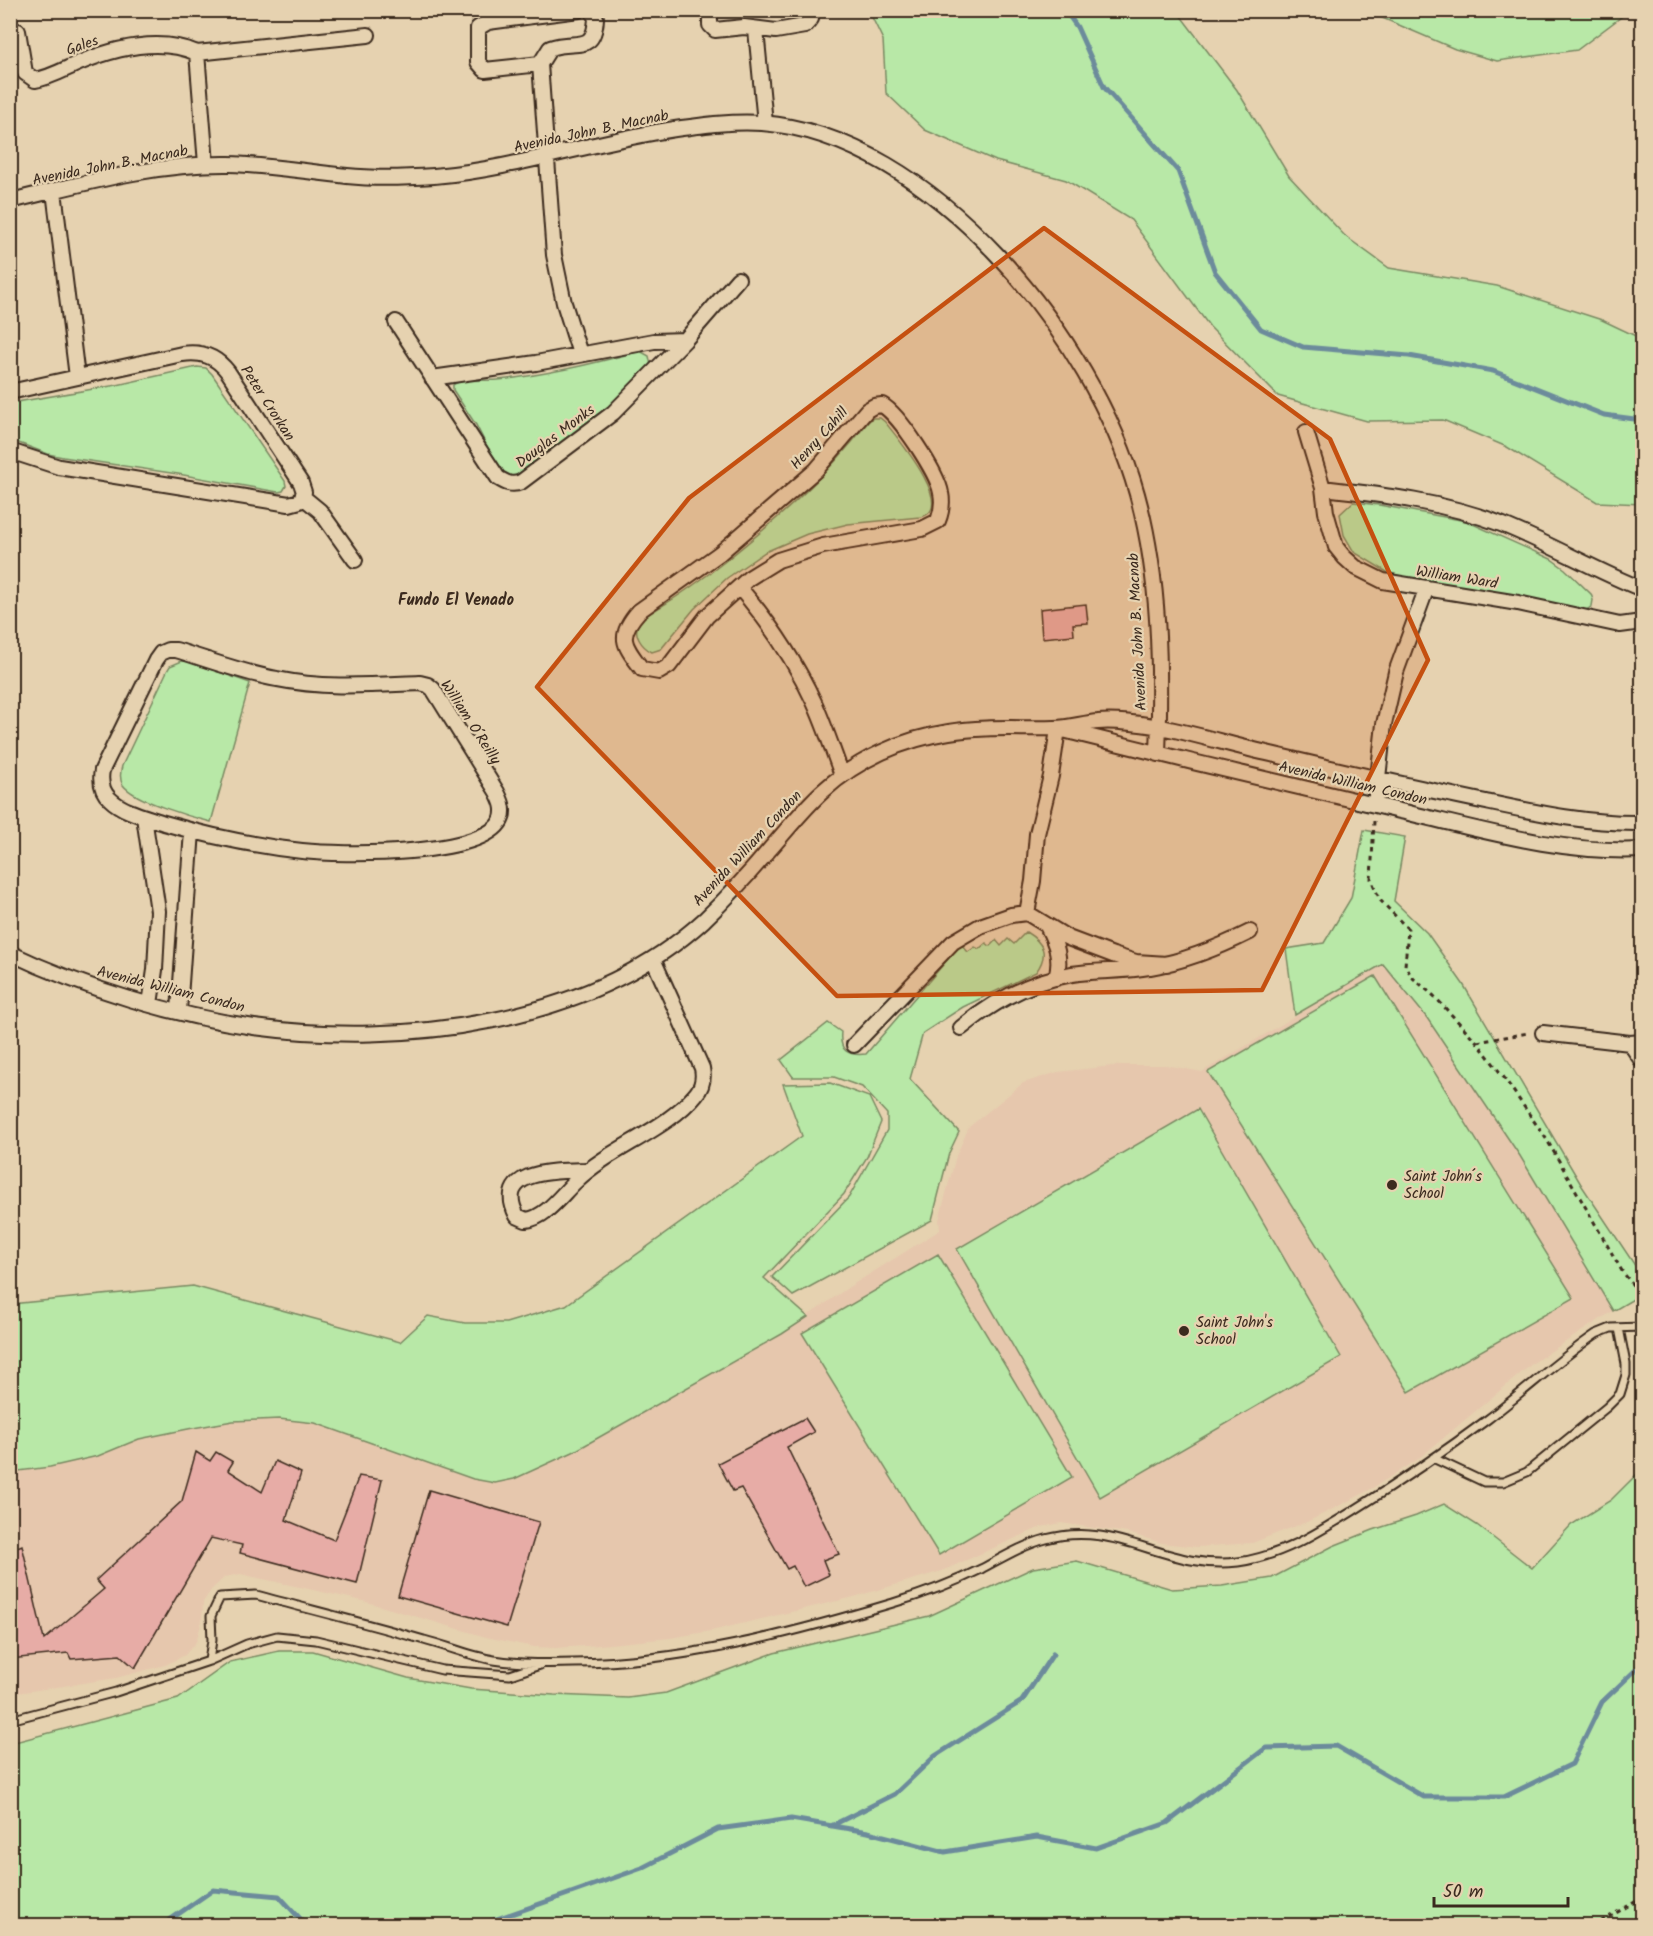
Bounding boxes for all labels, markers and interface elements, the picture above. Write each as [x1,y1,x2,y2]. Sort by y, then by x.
street label: Gales [63,29,103,63]
street label: Avenida John B. Macnab [512,104,671,160]
street label: Avenida John B. Macnab [30,139,190,193]
street label: Peter Crorkan [234,361,301,446]
street label: Douglas Monks [511,399,601,475]
street label: Henry Cahill [785,401,855,476]
street label: Avenida John B. Macnab [1122,552,1154,711]
street label: William Ward [1414,560,1500,596]
district label: Fundo El Venado [398,588,514,613]
street label: William O´Reilly [434,675,507,771]
street label: Avenida William Condon [1276,755,1429,813]
street label: Avenida William Condon [687,785,808,912]
street label: Avenida William Condon [94,960,247,1020]
place label: Saint John´s School [1404,1165,1483,1206]
marker: Saint John´s School [1385,1178,1399,1192]
place label: Saint John's School [1196,1311,1273,1352]
marker: Saint John's School [1177,1324,1191,1338]
scale bar [1434,1870,1568,1908]
text: 50 m [1443,1878,1483,1907]

